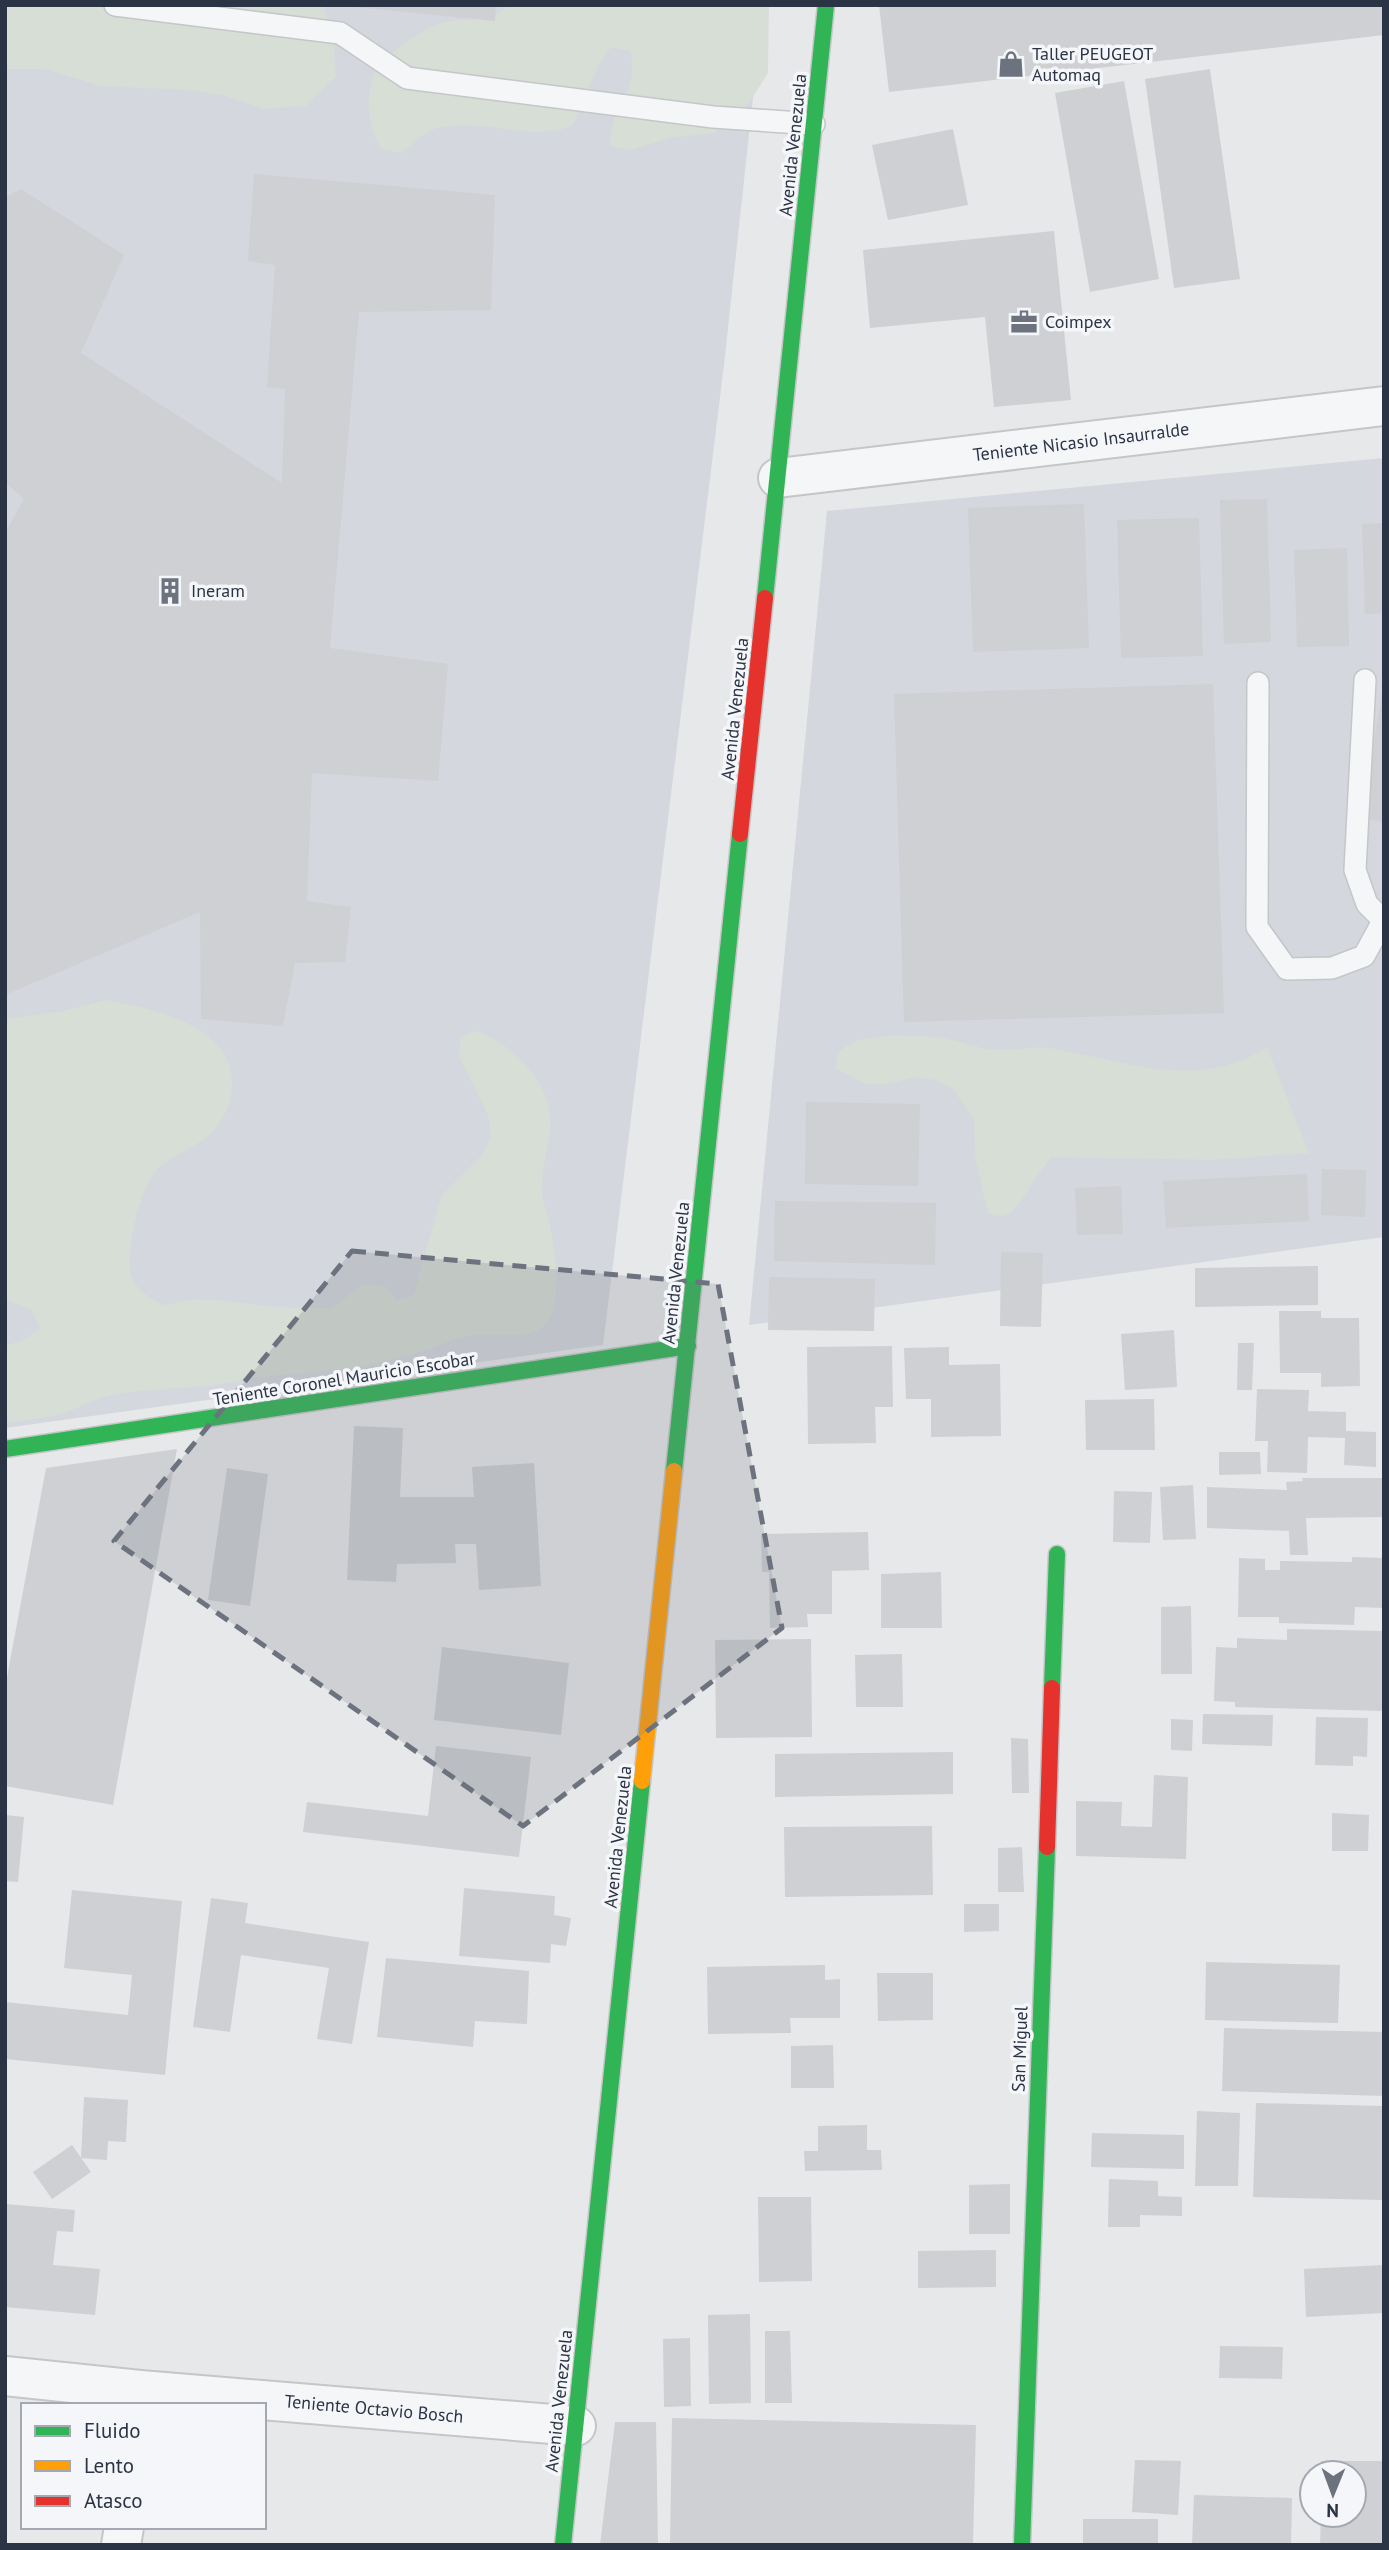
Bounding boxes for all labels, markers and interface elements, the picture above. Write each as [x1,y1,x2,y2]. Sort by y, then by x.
place label: Taller PEUGEOT Automaq [1032,42,1153,86]
shop icon: Taller PEUGEOT Automaq [996,49,1026,79]
street label: Avenida Venezuela [774,73,811,217]
office icon: Coimpex [1009,307,1039,337]
place label: Coimpex [1045,310,1111,333]
street label: Teniente Nicasio Insaurralde [971,417,1190,466]
building icon: Ineram [155,576,185,606]
place label: Ineram [191,579,245,602]
street label: Avenida Venezuela [716,637,753,781]
street label: Avenida Venezuela [657,1201,694,1345]
street label: Teniente Coronel Mauricio Escobar [211,1346,477,1411]
street label: Avenida Venezuela [599,1765,636,1909]
street label: San Miguel [1007,2005,1033,2092]
street label: Avenida Venezuela [540,2329,577,2473]
street label: Teniente Octavio Bosch [284,2389,464,2428]
legend [21,2403,266,2529]
text: Fluido [84,2417,141,2444]
text: Lento [84,2452,134,2479]
north arrow [1298,2459,1368,2529]
text: Atasco [84,2487,143,2514]
text: N [1326,2499,1339,2523]

